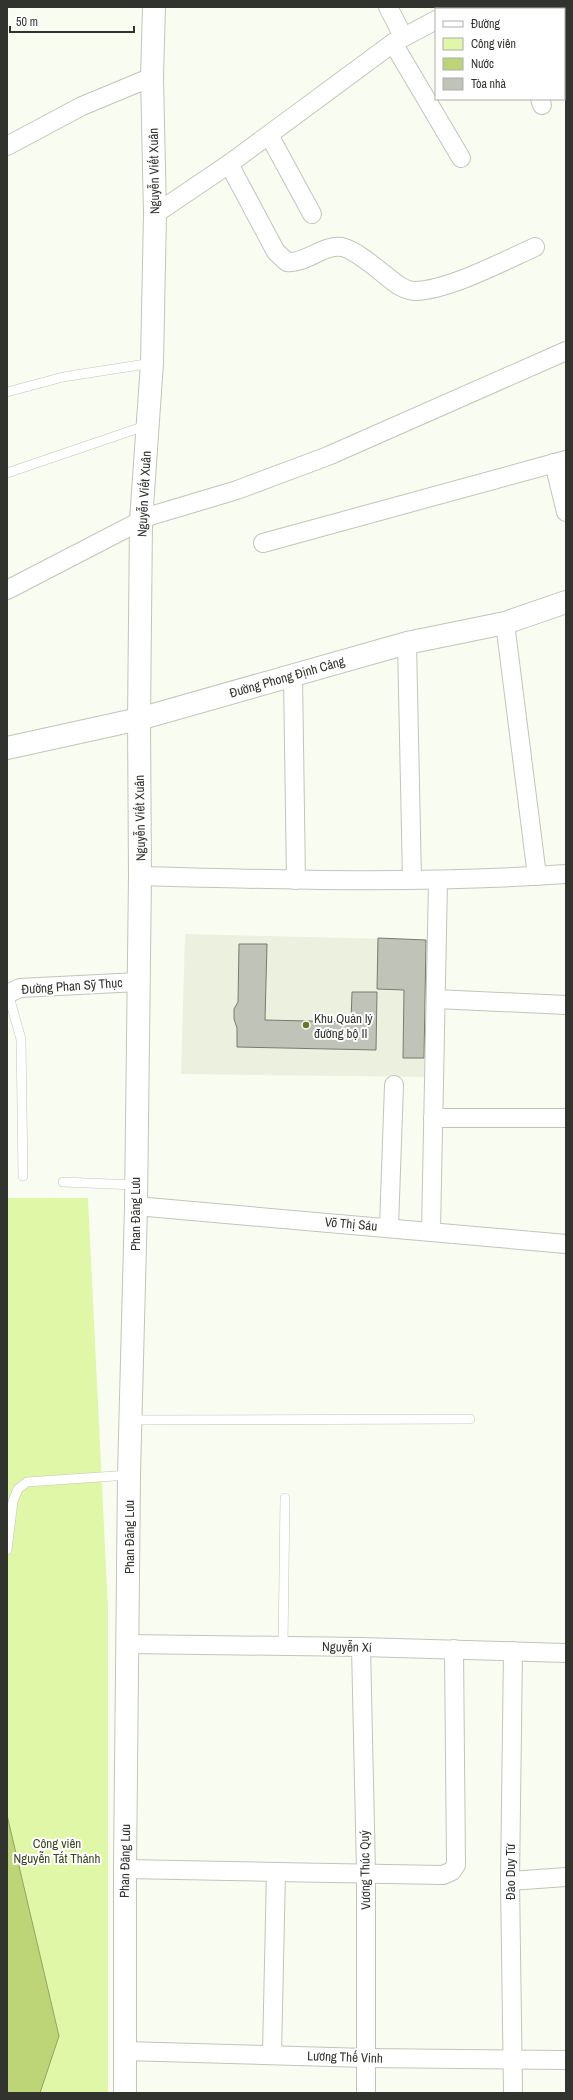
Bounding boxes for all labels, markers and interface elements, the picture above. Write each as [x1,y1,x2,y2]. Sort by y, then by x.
scale bar [10,8,134,34]
legend [435,8,565,100]
text: 50 m [16,14,38,30]
text: Đường [471,16,501,32]
text: Công viên [471,36,516,52]
text: Nước [471,56,494,72]
text: Tòa nhà [471,76,507,92]
street label: Nguyễn Viết Xuân [145,128,163,214]
street label: Nguyễn Viết Xuân [133,450,155,538]
street label: Đường Phong Định Cảng [227,652,347,702]
street label: Nguyễn Viết Xuân [131,775,149,861]
street label: Đường Phan Sỹ Thục [21,974,123,998]
place label: Khu Quản lý đường bộ II [314,1010,373,1042]
marker: Khu Quản lý đường bộ II [301,1020,311,1030]
street label: Phan Đăng Lưu [127,1177,144,1251]
street label: Võ Thị Sáu [324,1213,378,1235]
street label: Phan Đăng Lưu [121,1500,138,1574]
street label: Nguyễn Xí [322,1638,373,1656]
street label: Phan Đăng Lưu [116,1824,134,1898]
street label: Vương Thúc Quý [356,1829,374,1910]
park label: Công viên Nguyễn Tất Thành [14,1835,101,1867]
street label: Đào Duy Từ [502,1843,519,1900]
street label: Lương Thế Vinh [307,2047,383,2067]

